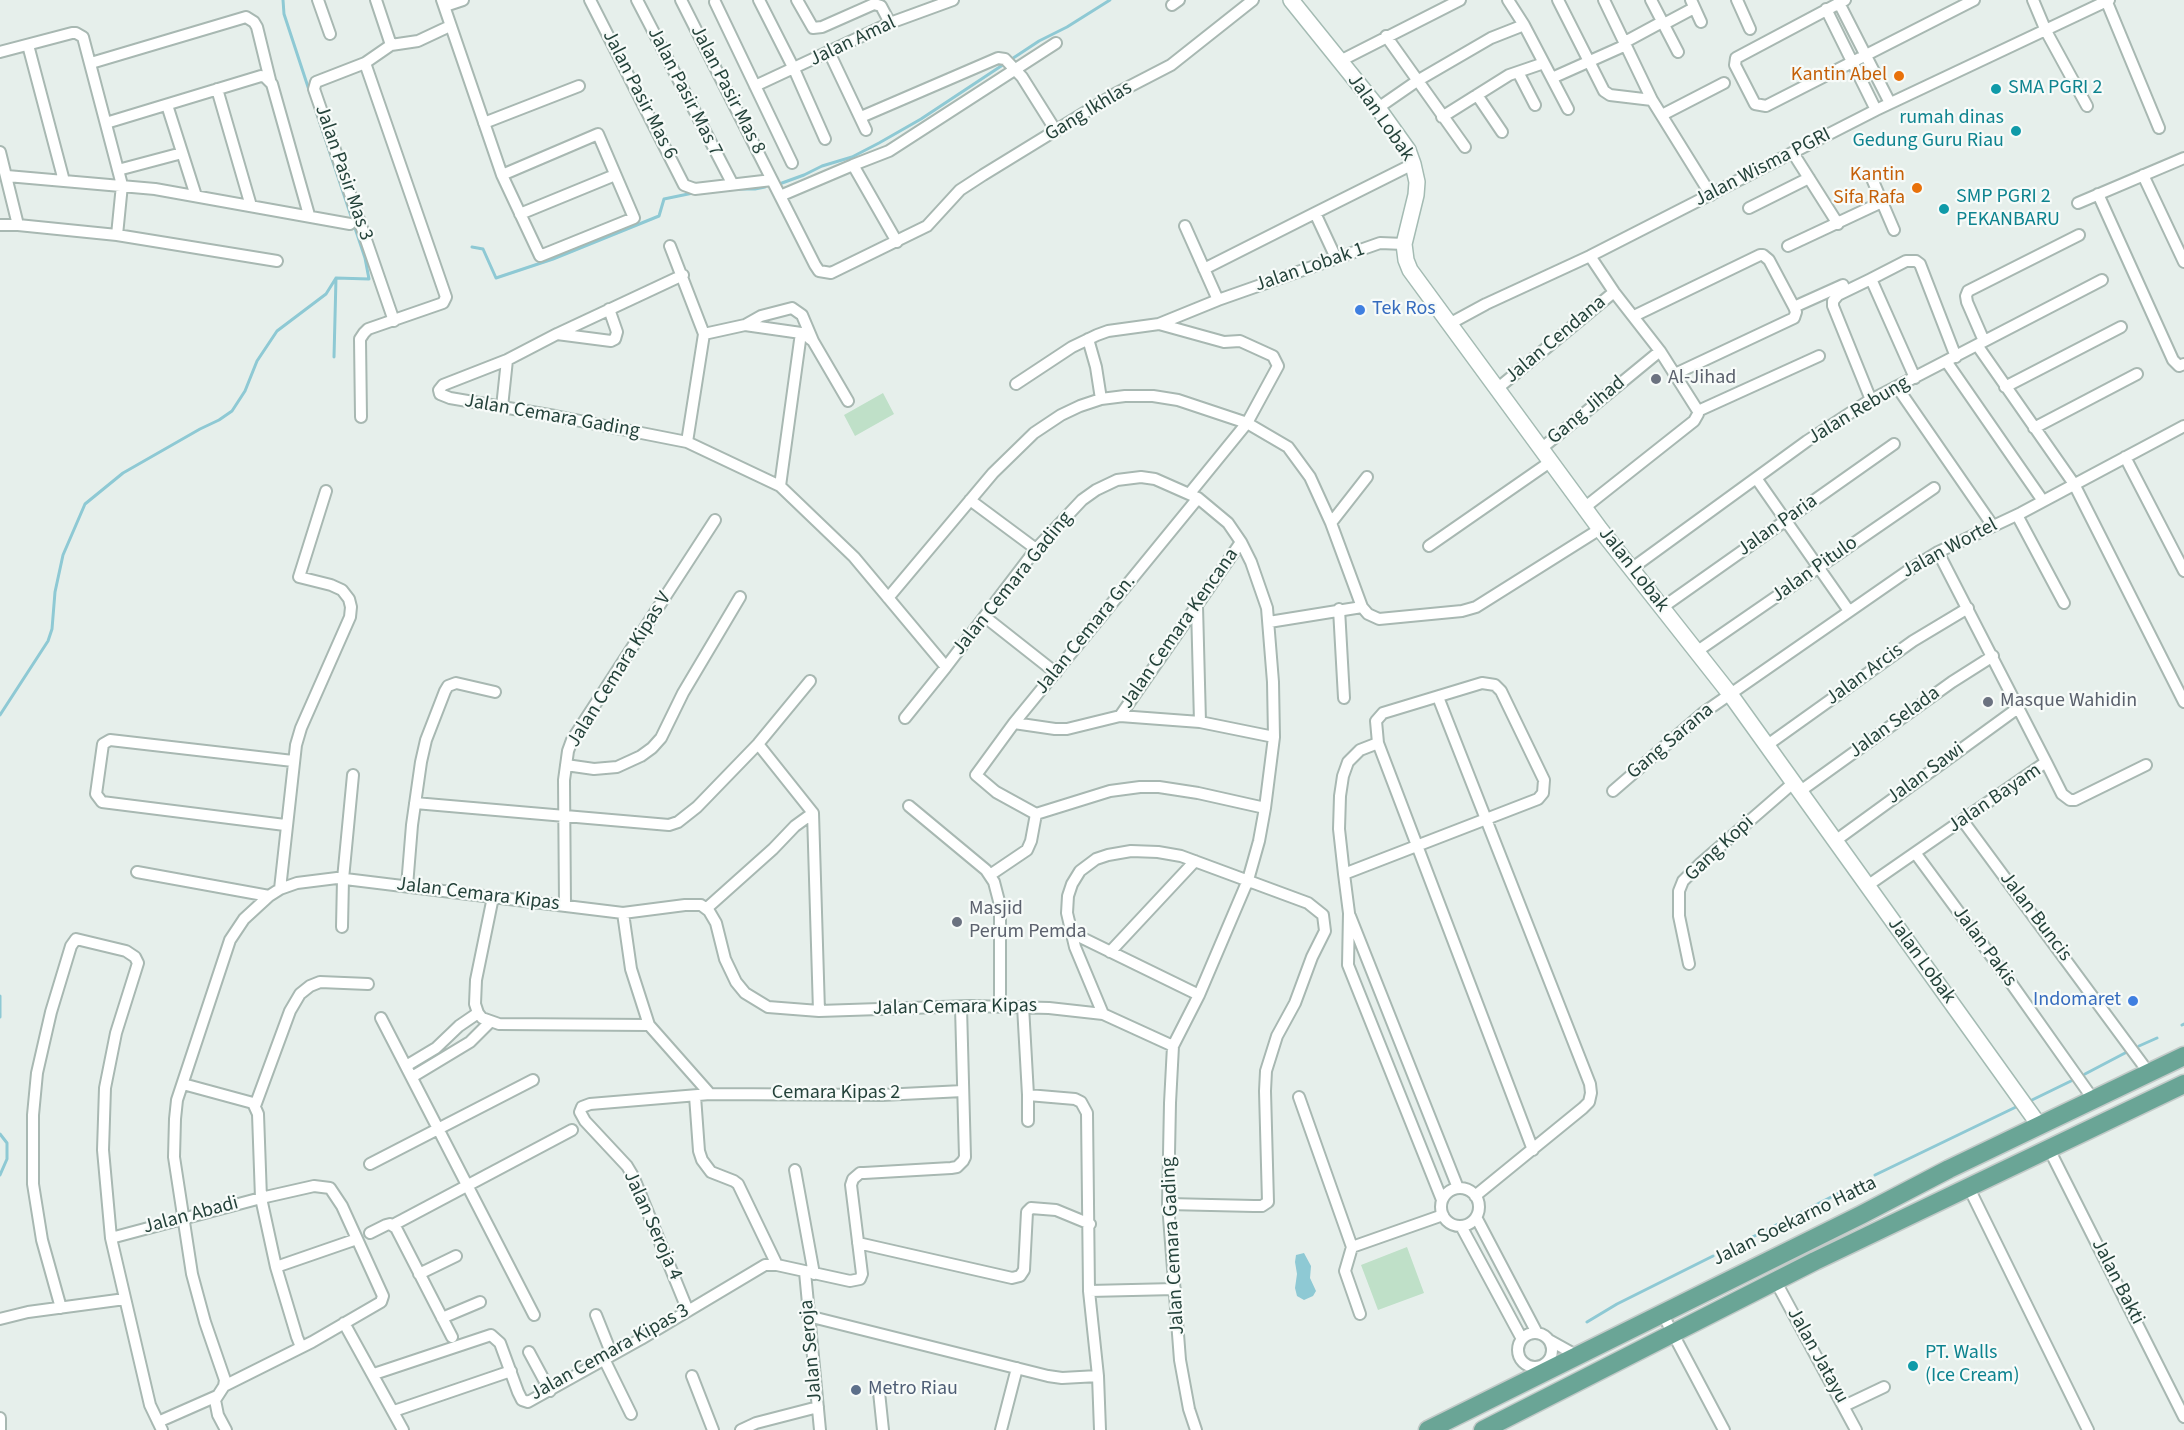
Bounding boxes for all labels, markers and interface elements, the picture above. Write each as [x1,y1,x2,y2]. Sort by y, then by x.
street label: Jalan Amal [806,12,900,72]
street label: Jalan Pasir Mas 8 [684,22,770,158]
street label: Jalan Pasir Mas 7 [641,24,727,160]
street label: Jalan Pasir Mas 6 [596,27,682,163]
place label: Kantin Abel [1791,64,1887,88]
marker: Kantin Abel [1892,69,1906,83]
street label: Jalan Lobak [1341,70,1419,166]
street label: Gang Ikhlas [1041,77,1137,147]
place label: SMA PGRI 2 [2008,77,2102,101]
marker: SMA PGRI 2 [1989,82,2003,96]
street label: Jalan Pasir Mas 3 [309,102,377,244]
place label: rumah dinas Gedung Guru Riau [1852,107,2004,154]
street label: Jalan Wisma PGRI [1691,123,1835,213]
marker: rumah dinas Gedung Guru Riau [2009,124,2023,138]
place label: Kantin Sifa Rafa [1833,164,1905,211]
marker: Kantin Sifa Rafa [1910,181,1924,195]
place label: SMP PGRI 2 PEKANBARU [1956,186,2060,233]
marker: SMP PGRI 2 PEKANBARU [1937,202,1951,216]
street label: Jalan Lobak 1 [1252,238,1368,298]
street label: Jalan Cendana [1501,291,1611,389]
place label: Tek Ros [1372,298,1436,322]
marker: Tek Ros [1353,303,1367,317]
place label: Al-Jihad [1668,367,1736,391]
street label: Jalan Rebung [1804,371,1914,451]
street label: Gang Jihad [1543,372,1631,450]
marker: Al-Jihad [1649,372,1663,386]
street label: Jalan Cemara Gading [462,390,642,444]
street label: Jalan Paria [1733,490,1823,562]
street label: Jalan Cemara Gading [948,507,1078,661]
street label: Jalan Wortel [1898,514,2002,584]
street label: Jalan Lobak [1592,523,1674,617]
street label: Jalan Pitulo [1767,532,1863,608]
street label: Jalan Cemara Kencana [1115,544,1245,714]
street label: Jalan Cemara Gn. [1031,570,1141,700]
street label: Jalan Cemara Kipas V [563,588,677,752]
street label: Jalan Arcis [1822,639,1908,711]
street label: Jalan Selada [1845,682,1945,764]
place label: Masque Wahidin [2000,690,2137,714]
marker: Masque Wahidin [1981,695,1995,709]
street label: Gang Sarana [1623,699,1719,785]
street label: Jalan Sawi [1883,738,1969,810]
street label: Jalan Bayam [1944,759,2046,839]
street label: Gang Kopi [1680,811,1760,887]
street label: Jalan Buncis [1994,868,2076,966]
street label: Jalan Cemara Kipas [395,873,561,917]
place label: Masjid Perum Pemda [969,898,1087,945]
street label: Jalan Pakis [1947,902,2021,992]
street label: Jalan Lobak [1882,913,1960,1009]
marker: Masjid Perum Pemda [950,915,964,929]
place label: Indomaret [2033,989,2121,1013]
marker: Indomaret [2126,994,2140,1008]
street label: Jalan Cemara Kipas [873,995,1037,1021]
street label: Cemara Kipas 2 [772,1082,900,1106]
street label: Jalan Cemara Gading [1157,1157,1191,1335]
street label: Jalan Seroja 4 [617,1168,687,1284]
street label: Jalan Soekarno Hatta [1709,1172,1881,1272]
street label: Jalan Abadi [141,1192,241,1240]
street label: Jalan Bakti [2085,1235,2149,1329]
street label: Jalan Cemara Kipas 3 [526,1299,694,1407]
street label: Jalan Seroja [796,1299,828,1403]
street label: Jalan Jatayu [1781,1304,1853,1408]
place label: PT. Walls (Ice Cream) [1925,1342,2019,1389]
marker: PT. Walls (Ice Cream) [1906,1359,1920,1373]
place label: Metro Riau [868,1378,958,1402]
marker: Metro Riau [849,1383,863,1397]

